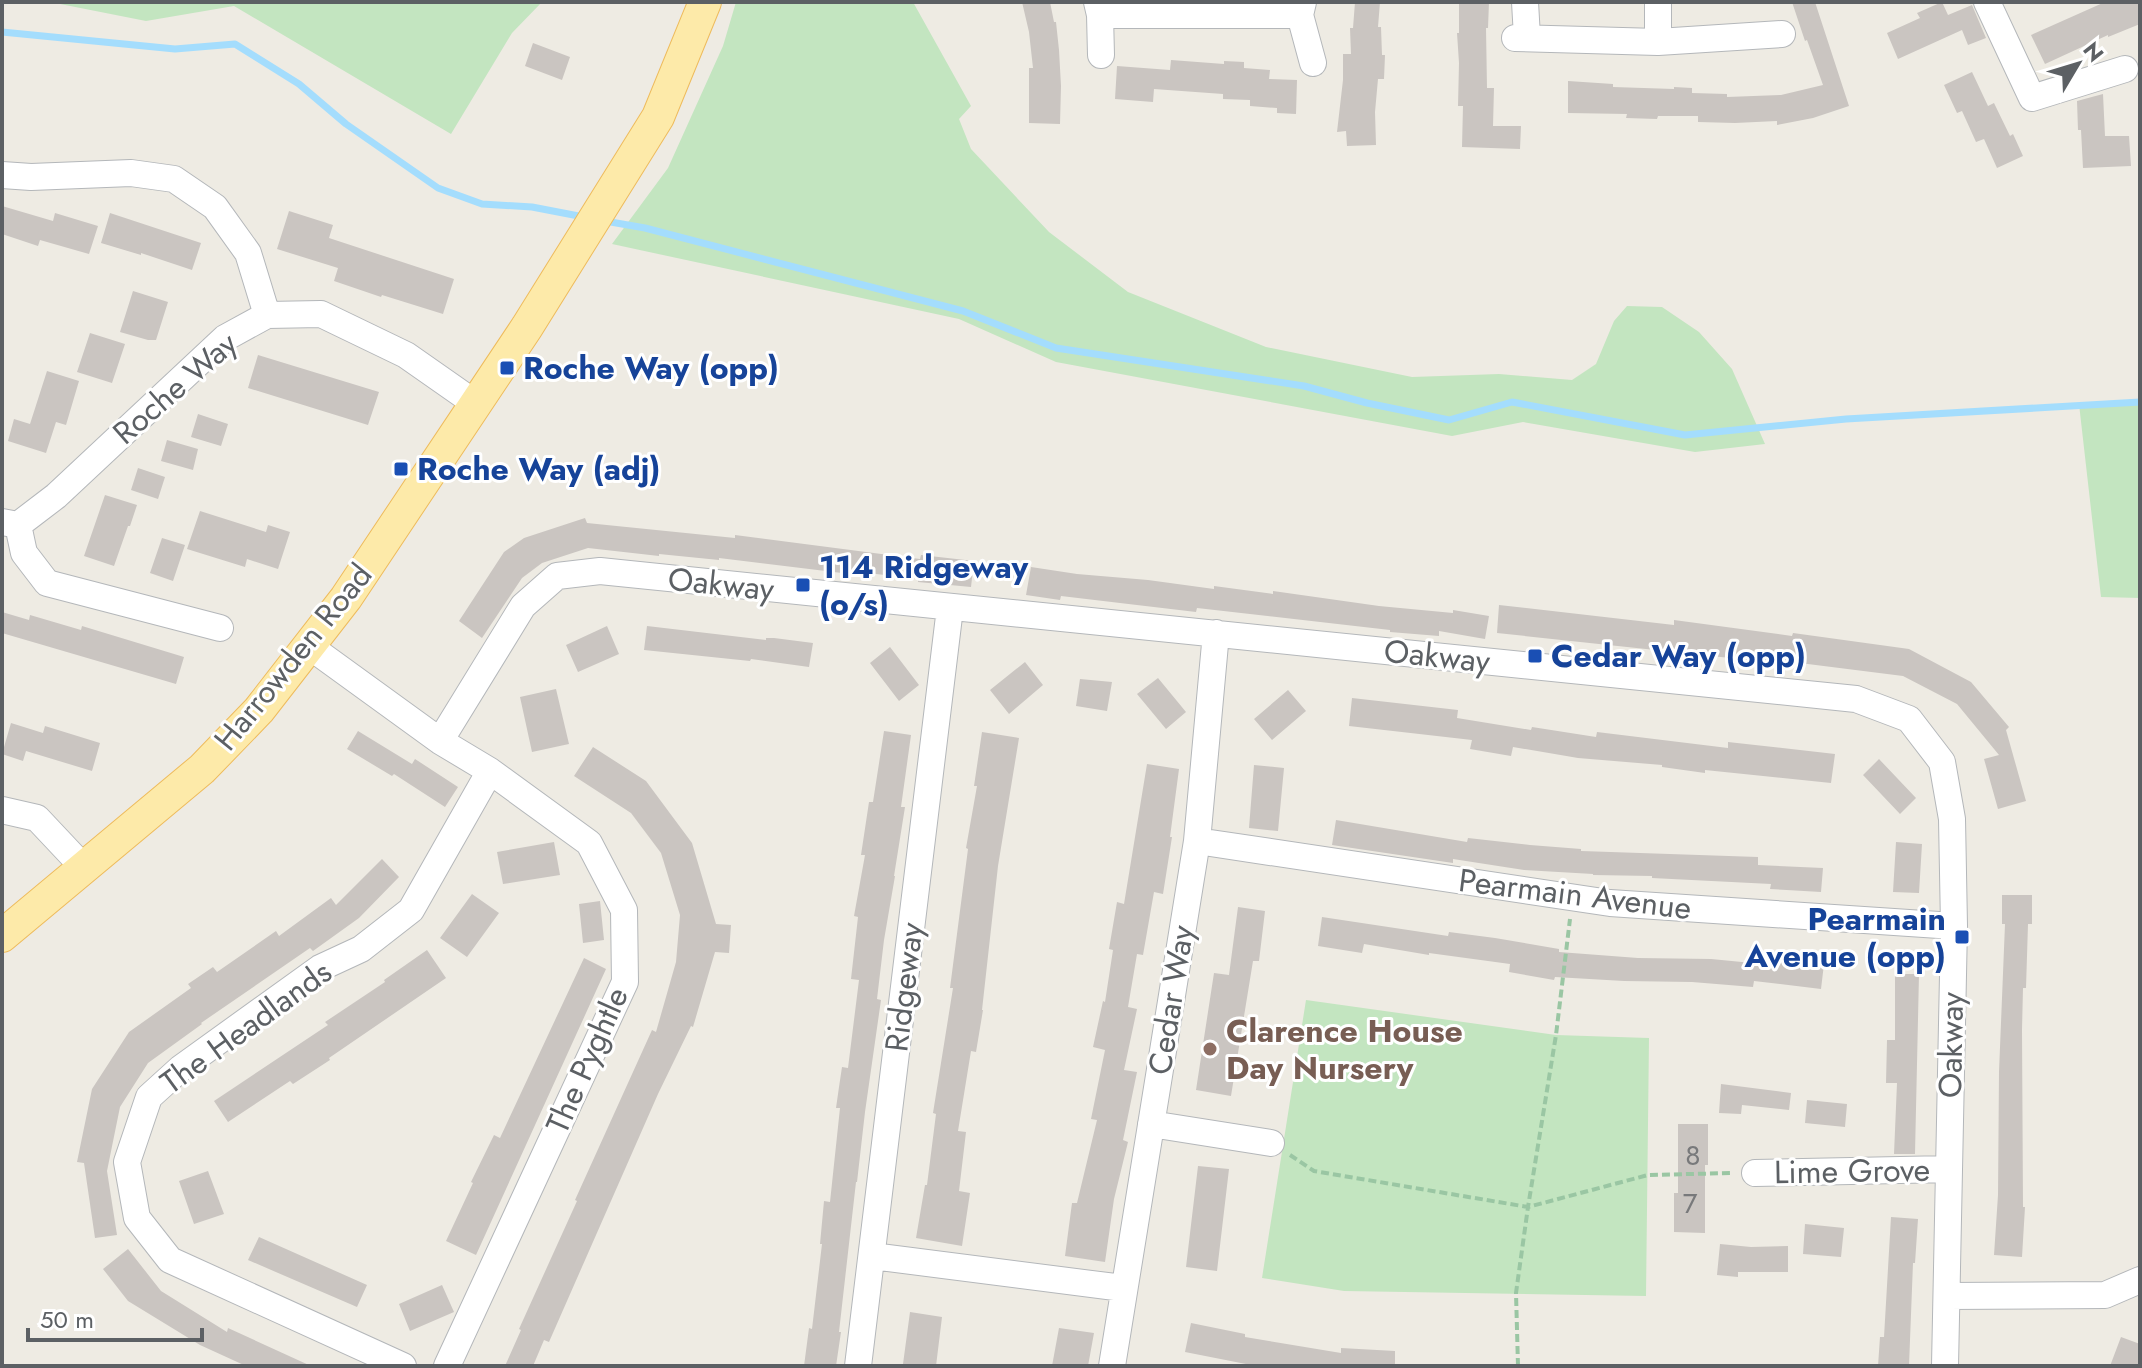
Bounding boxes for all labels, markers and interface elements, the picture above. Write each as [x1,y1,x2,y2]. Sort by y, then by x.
north arrow [2038,24,2118,104]
text: N [2076,35,2112,68]
street label: Roche Way [103,320,248,455]
place label: Roche Way (opp) [523,345,779,391]
marker: Roche Way (opp) [498,359,516,377]
place label: Roche Way (adj) [417,446,660,492]
marker: Roche Way (adj) [392,460,410,478]
place label: 114 Ridgeway (o/s) [819,544,1029,627]
street label: Harrowden Road [203,554,383,760]
street label: Oakway [666,556,777,613]
marker: 114 Ridgeway (o/s) [794,576,812,594]
street label: Oakway [1382,628,1493,685]
place label: Cedar Way (opp) [1551,633,1806,679]
marker: Cedar Way (opp) [1526,647,1544,665]
street label: Pearmain Avenue [1456,857,1694,931]
place label: Pearmain Avenue (opp) [1743,896,1946,979]
street label: Ridgeway [873,919,935,1054]
street label: Cedar Way [1137,921,1206,1078]
marker: Pearmain Avenue (opp) [1953,928,1971,946]
street label: The Headlands [151,949,341,1105]
street label: The Pyghtle [534,980,640,1140]
street label: Oakway [1927,991,1975,1099]
place label: Clarence House Day Nursery [1226,1008,1463,1091]
marker: Clarence House Day Nursery [1201,1040,1219,1058]
house number: 8 [1685,1135,1701,1176]
street label: Lime Grove [1774,1147,1930,1195]
house number: 7 [1683,1183,1698,1224]
scale bar [28,1292,202,1342]
text: 50 m [40,1302,94,1337]

